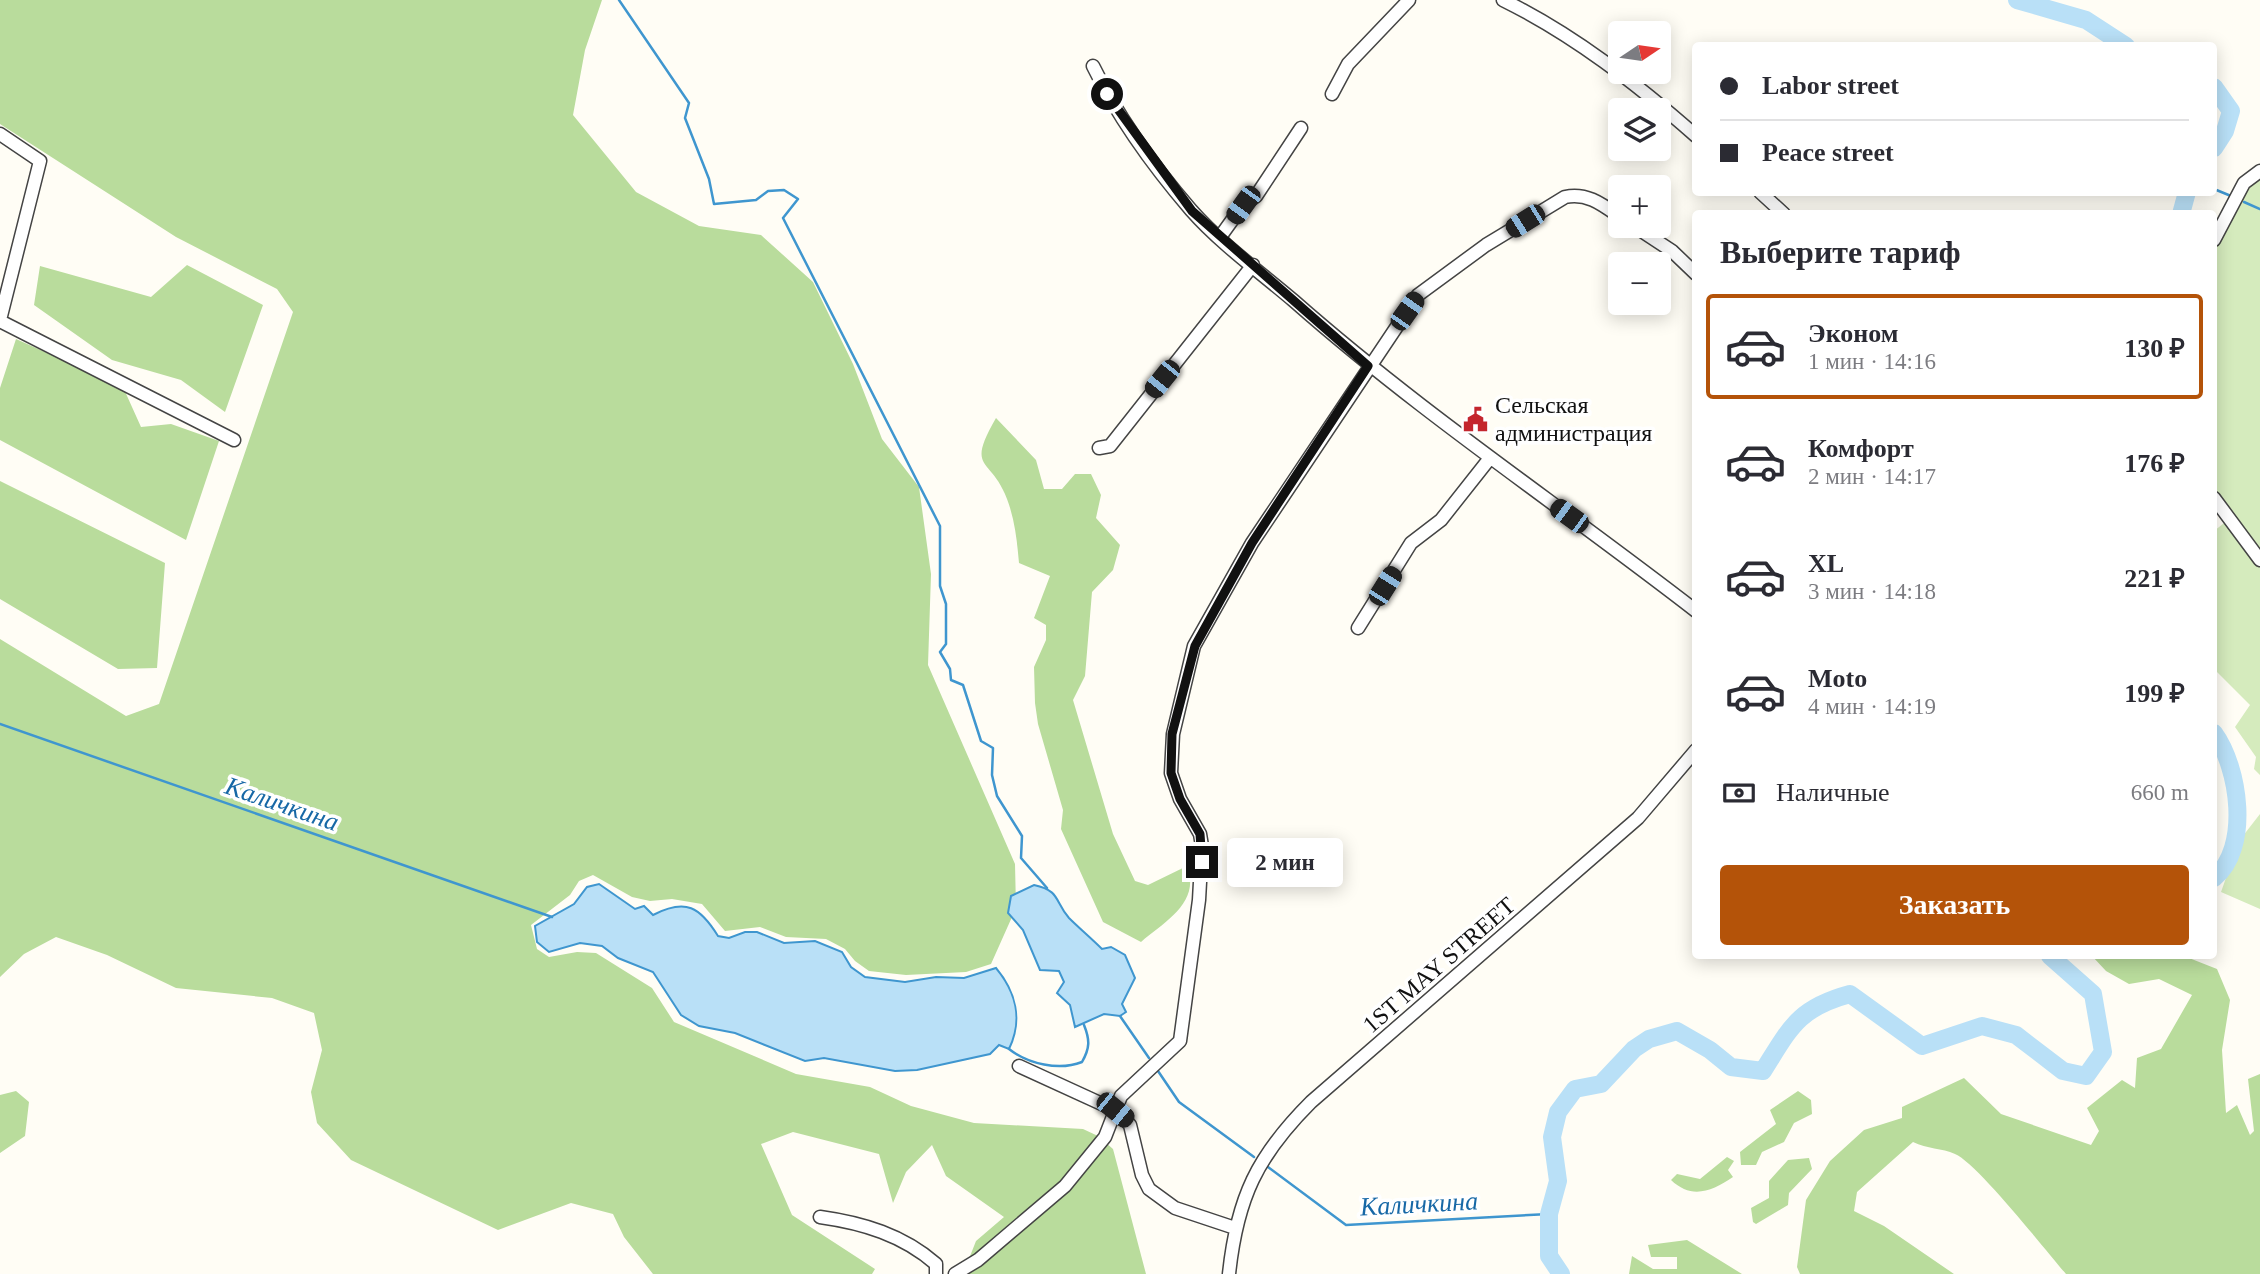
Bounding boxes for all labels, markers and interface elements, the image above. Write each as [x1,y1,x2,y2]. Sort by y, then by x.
north arrow [1608,21,1671,84]
map controls [1608,21,1671,315]
text: Labor street [1762,71,1899,100]
route start [1091,78,1123,110]
button: layers [1608,98,1671,161]
text: Peace street [1762,138,1894,167]
button: + [1608,175,1671,238]
car [1223,182,1264,228]
car [1502,201,1549,241]
text: Выберите тариф [1720,234,1961,270]
button: − [1608,252,1671,315]
car [1387,288,1428,334]
icon: car [1724,315,1787,378]
text: Эконом [1808,319,1898,348]
text: 130 ₽ [2124,334,2185,363]
text: 1 мин · 14:16 [1808,349,1936,374]
car [1141,356,1184,402]
place label: Сельская администрация [1495,392,1652,446]
public building icon: Сельская администрация [1461,405,1489,433]
icon: car [1724,430,1787,493]
text: Комфорт [1808,434,1914,463]
text: 176 ₽ [2124,449,2185,478]
text: 2 мин · 14:17 [1808,464,1936,489]
car [1546,495,1593,537]
icon: car [1724,545,1787,608]
text: XL [1808,549,1844,578]
car [1365,563,1406,609]
text: 221 ₽ [2124,564,2185,593]
text: 3 мин · 14:18 [1808,579,1936,604]
icon: car [1724,660,1787,723]
text: Moto [1808,664,1867,693]
text: 199 ₽ [2124,679,2185,708]
text: 4 мин · 14:19 [1808,694,1936,719]
water label: Каличкина [221,771,343,837]
icon: cash [1720,774,1758,812]
text: Наличные [1776,778,1889,807]
text: 660 m [2131,780,2189,805]
callout: 2 мин [1226,838,1342,886]
route end [1186,846,1218,878]
text: 2 мин [1255,850,1315,875]
button: Заказать [1720,865,2189,945]
street label: 1ST MAY STREET [1358,892,1520,1038]
car [1093,1089,1138,1131]
water label: Каличкина [1358,1186,1479,1222]

